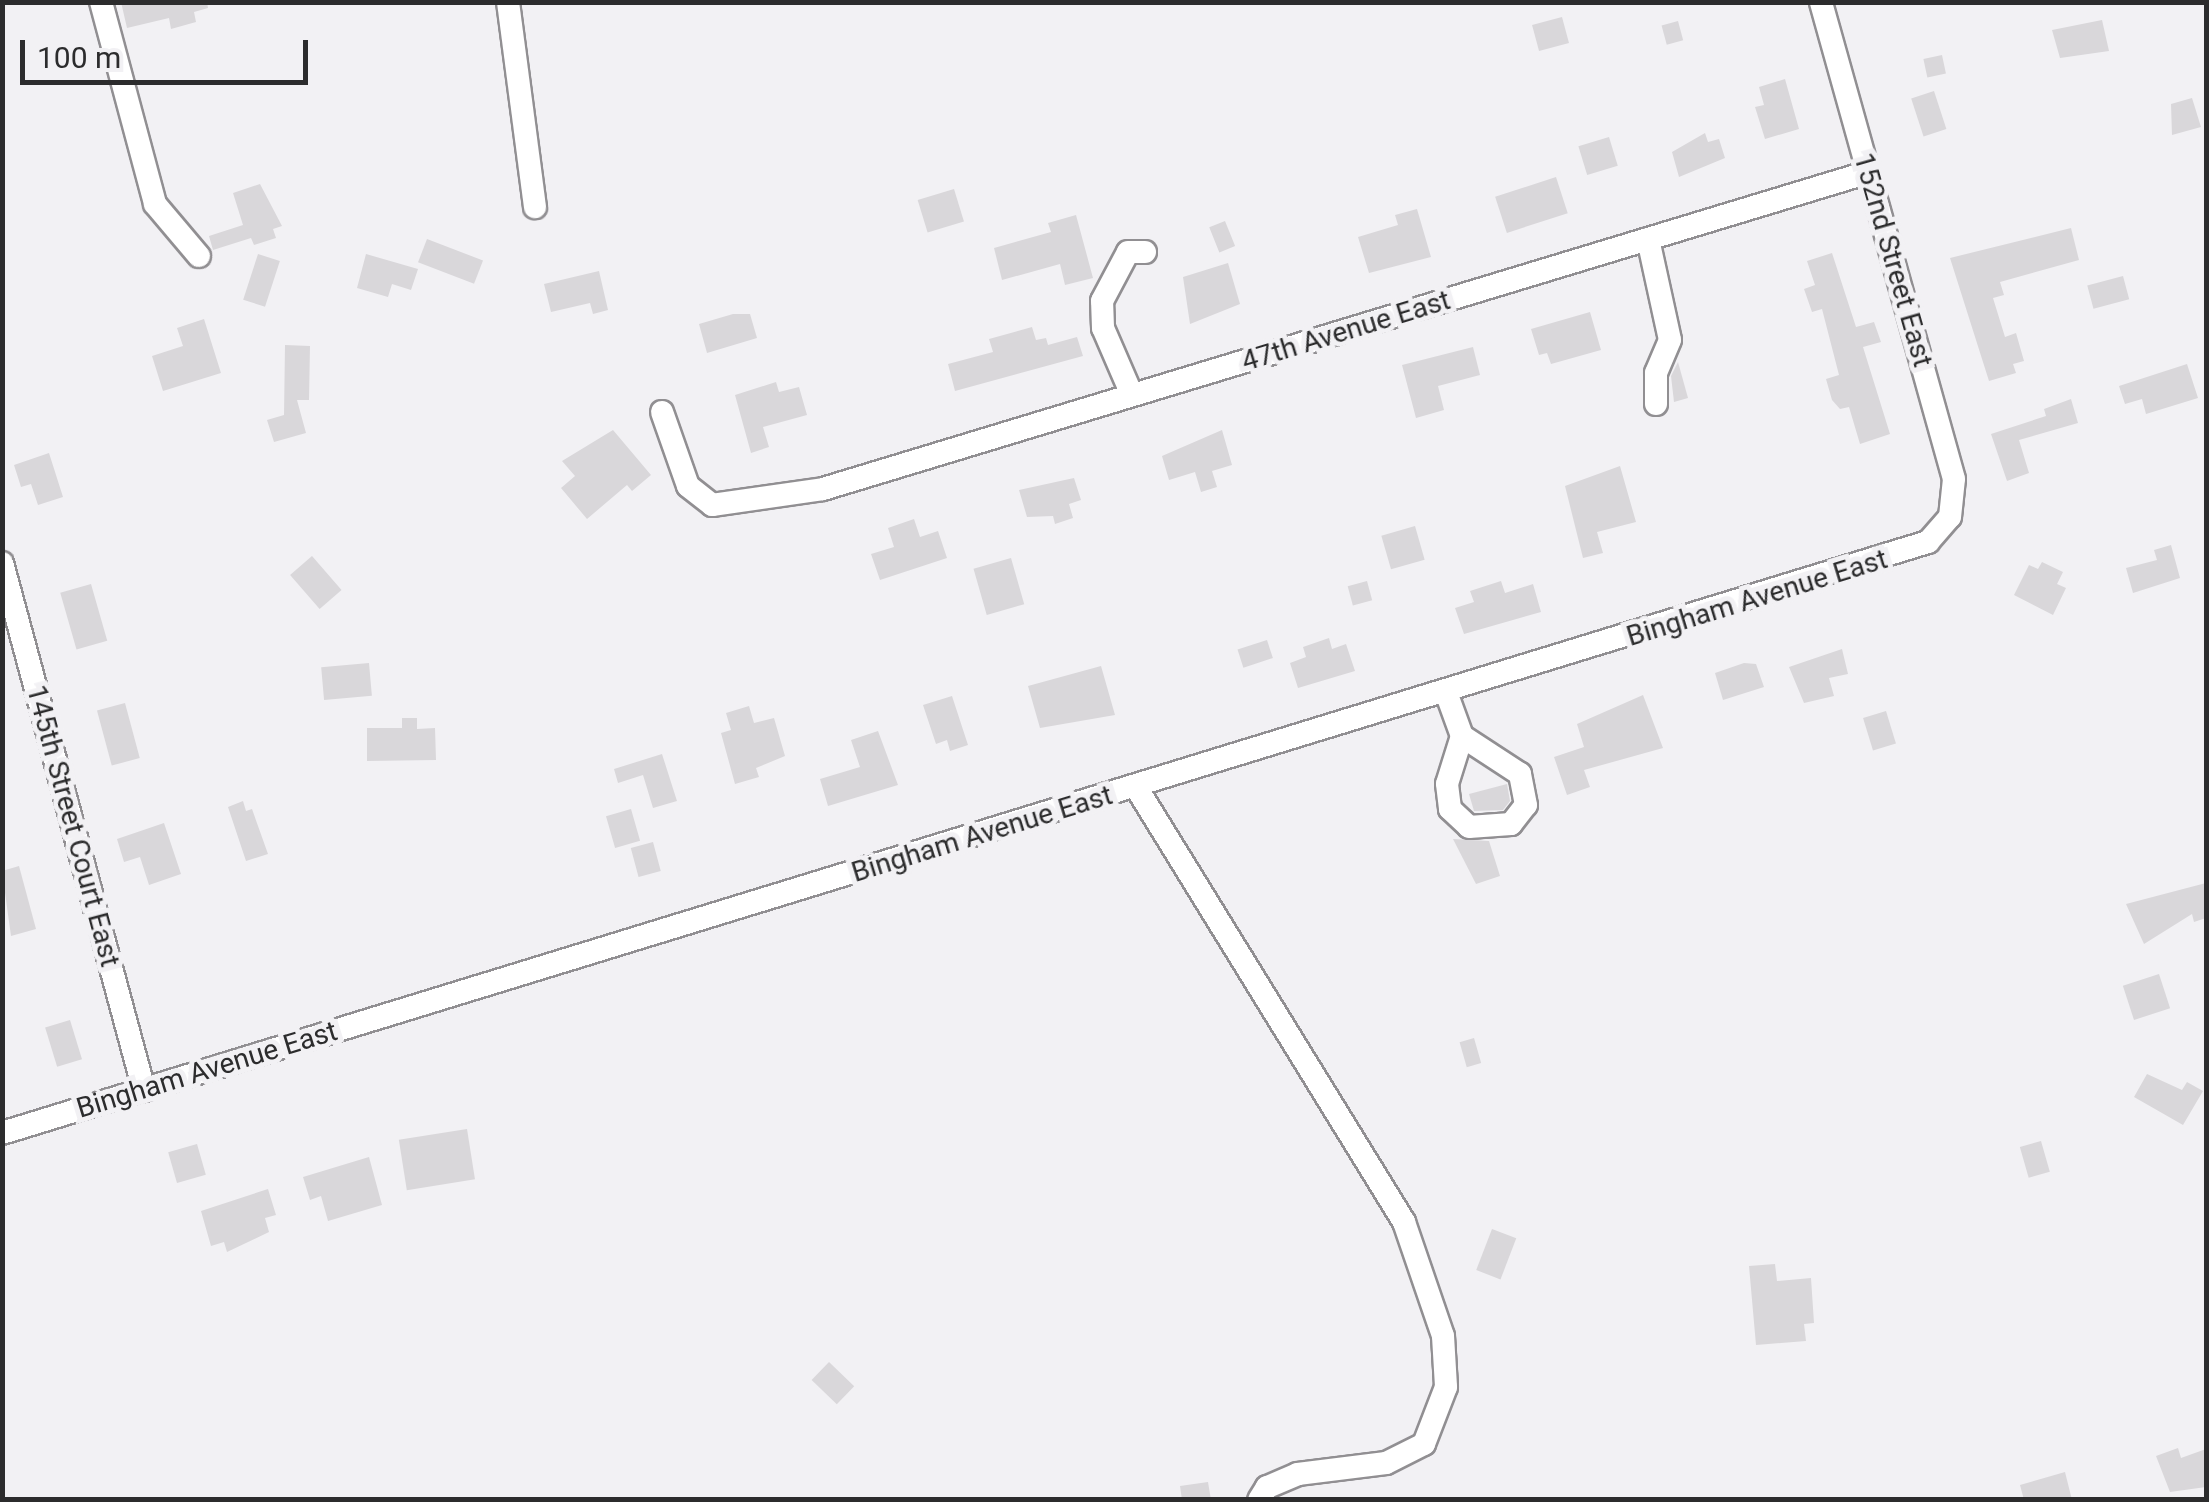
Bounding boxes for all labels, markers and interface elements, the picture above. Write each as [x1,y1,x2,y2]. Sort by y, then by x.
scale bar [25,20,312,82]
text: 100 m [37,40,121,75]
street label: 152nd Street East [1846,149,1940,371]
street label: 47th Avenue East [1238,283,1454,379]
street label: Bingham Avenue East [1623,542,1891,654]
street label: 145th Street Court East [19,681,127,971]
street label: Bingham Avenue East [848,778,1116,890]
street label: Bingham Avenue East [73,1014,341,1126]

